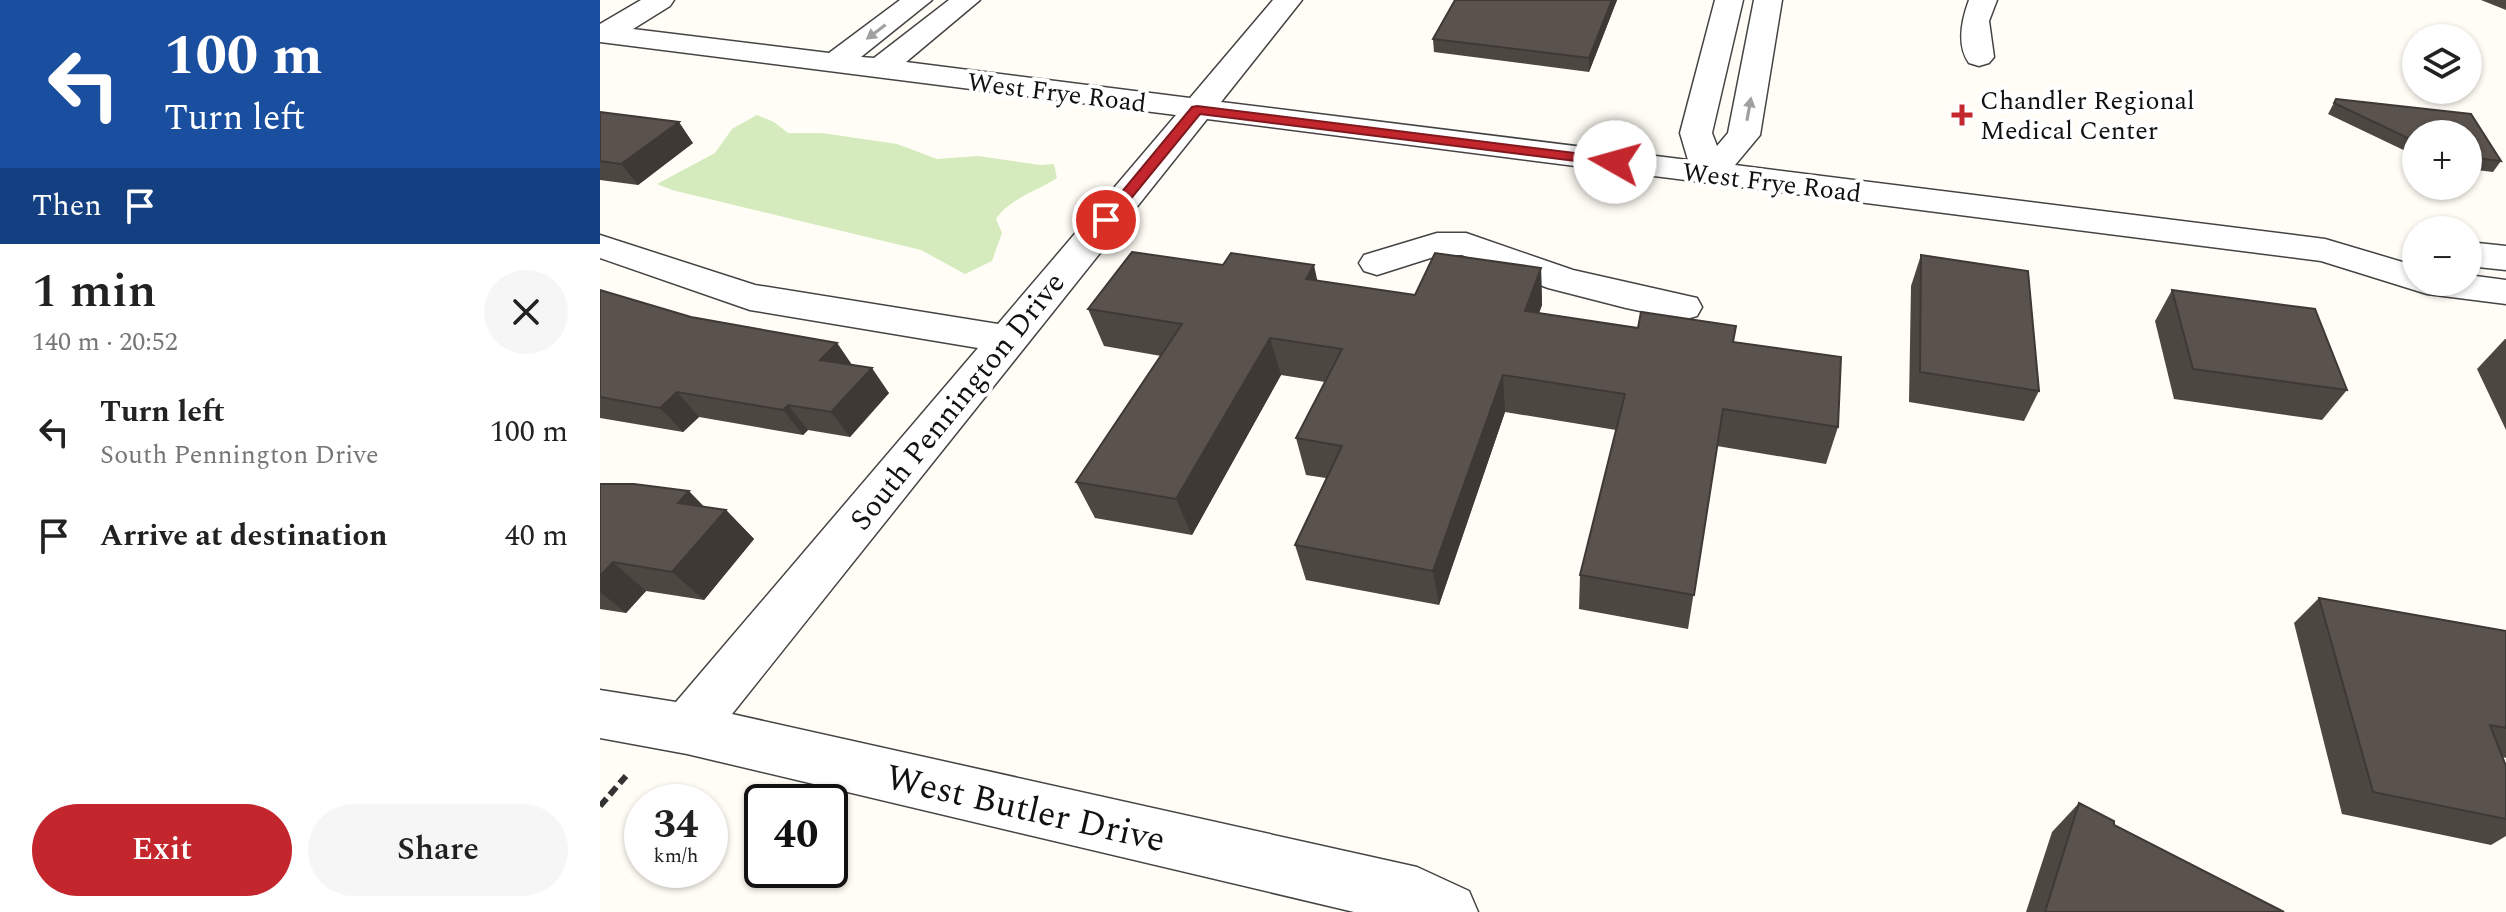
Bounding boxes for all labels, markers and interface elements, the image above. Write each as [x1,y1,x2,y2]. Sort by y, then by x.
text: 100 m [164,14,323,99]
one-way arrow [866,23,886,39]
map controls [2402,24,2482,296]
button: layers [2402,24,2482,104]
icon: left [32,32,136,136]
street label: West Frye Road [965,62,1149,124]
place label: Chandler Regional Medical Center [1980,81,2195,151]
text: Turn left [164,91,305,146]
one-way arrow [1743,96,1755,121]
marker: Chandler Regional Medical Center [1951,104,1973,126]
position arrow [1573,120,1657,204]
button: + [2402,120,2482,200]
street label: West Frye Road [1680,152,1864,214]
text: Then [32,183,102,229]
icon: arrive [118,184,162,228]
pin [1072,186,1140,254]
icon: arrive [1084,198,1128,242]
button: − [2402,216,2482,296]
text: 1 min [32,255,157,328]
street label: South Pennington Drive [839,262,1077,541]
button: close [484,270,568,354]
text: 140 m · 20:52 [32,322,178,362]
text: Turn left [100,389,225,435]
text: 100 m [490,409,568,455]
icon: left [32,410,76,454]
text: South Pennington Drive [100,435,378,475]
text: Arrive at destination [100,513,387,559]
text: 40 m [505,513,568,559]
icon: arrive [32,514,76,558]
street label: West Butler Drive [880,751,1171,868]
speed limit sign: 40 [744,784,848,888]
text: 34 [654,795,698,856]
button: Exit [32,804,292,896]
button: Share [308,804,568,896]
text: km/h [654,841,699,871]

